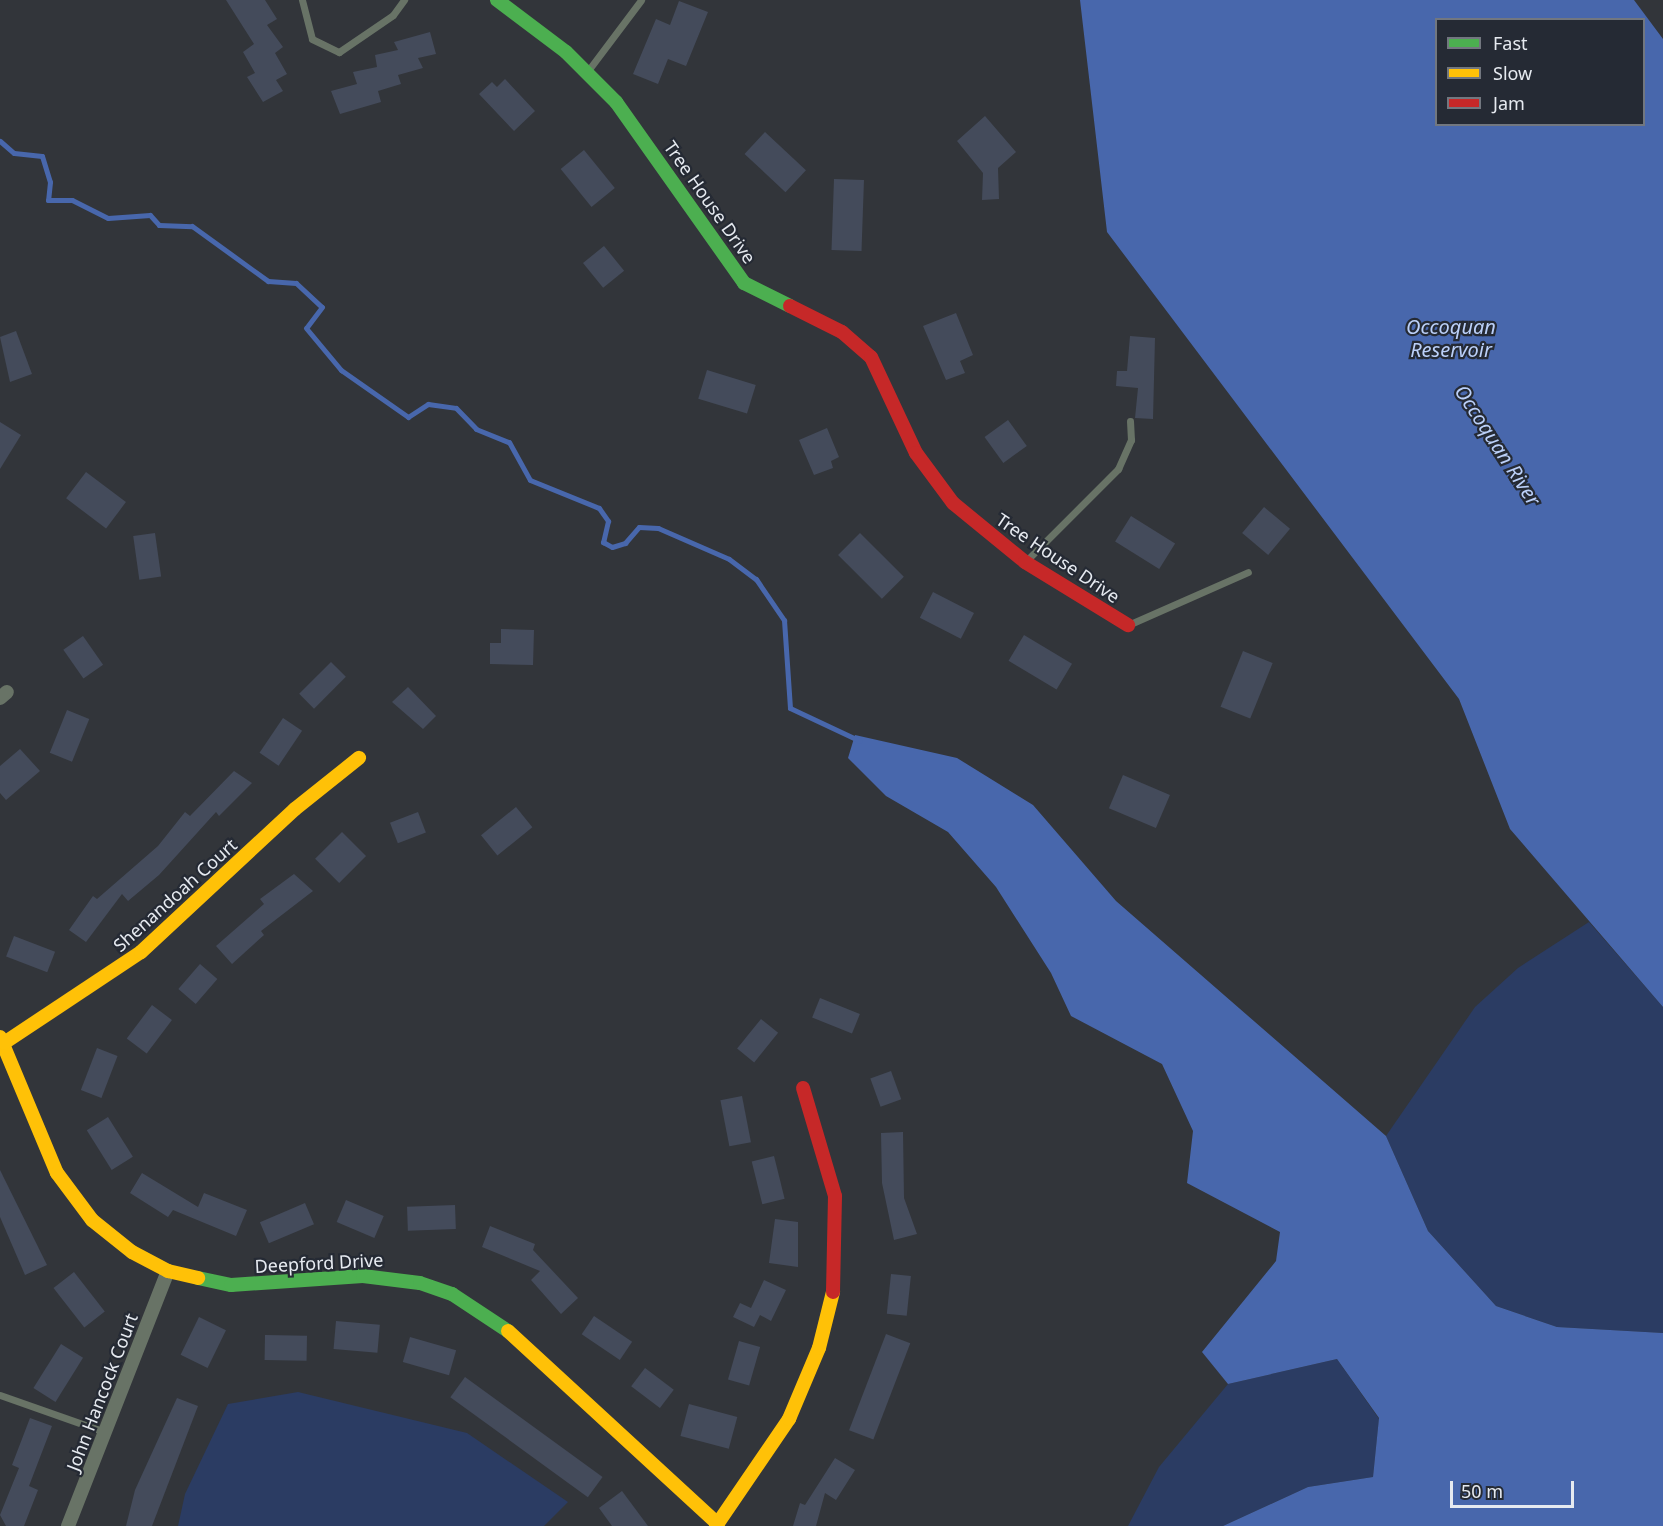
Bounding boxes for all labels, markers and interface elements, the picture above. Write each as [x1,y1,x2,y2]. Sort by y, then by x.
legend [1435,18,1645,126]
text: Fast [1493,31,1528,55]
text: Slow [1493,61,1532,85]
text: Jam [1493,91,1525,115]
street label: Tree House Drive [660,137,760,267]
water label: Occoquan Reservoir [1406,314,1496,361]
water label: Occoquan River [1450,380,1546,510]
street label: Tree House Drive [992,509,1124,607]
street label: Shenandoah Court [109,834,241,956]
street label: Deepford Drive [254,1249,384,1277]
street label: John Hancock Court [62,1310,142,1474]
scale bar [1453,1469,1578,1507]
text: 50 m [1461,1479,1503,1503]

